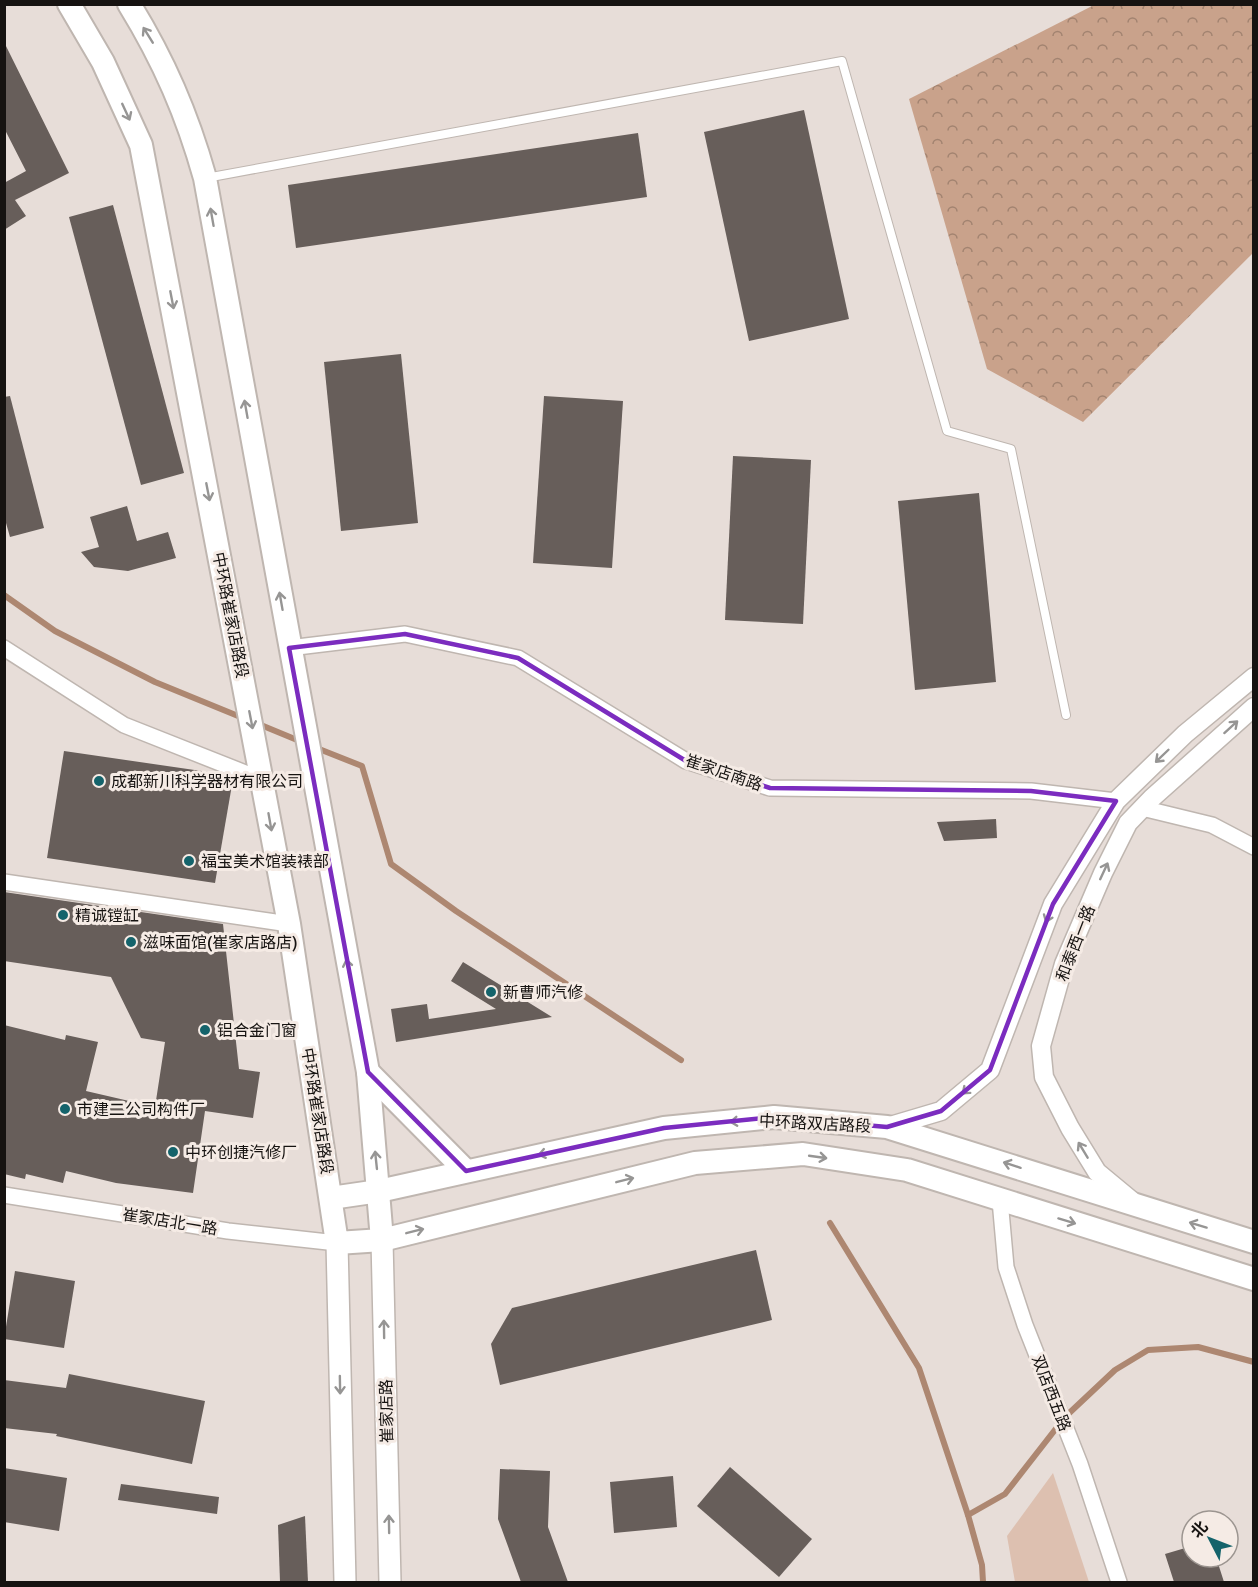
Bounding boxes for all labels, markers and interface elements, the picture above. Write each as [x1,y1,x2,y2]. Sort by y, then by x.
one-way arrow [141,26,154,43]
one-way arrow [120,102,132,120]
one-way arrow [206,208,217,228]
one-way arrow [167,290,178,310]
one-way arrow [240,400,251,420]
one-way arrow [203,482,214,501]
street label: 中环路崔家店路段 [208,550,252,680]
one-way arrow [275,592,286,612]
one-way arrow [246,709,257,729]
one-way arrow [1223,720,1238,734]
one-way arrow [1154,749,1169,764]
street label: 崔家店南路 [683,750,765,795]
place label: 成都新川科学器材有限公司 [111,772,303,792]
marker: 成都新川科学器材有限公司 [92,774,106,788]
one-way arrow [265,812,276,832]
place label: 福宝美术馆装裱部 [201,852,329,872]
marker: 福宝美术馆装裱部 [182,854,196,868]
one-way arrow [1098,863,1110,881]
street label: 和泰西一路 [1052,902,1100,984]
one-way arrow [1043,904,1054,922]
place label: 精诚镗缸 [75,906,139,926]
marker: 精诚镗缸 [56,908,70,922]
place label: 滋味面馆(崔家店路店) [143,933,298,953]
marker: 滋味面馆(崔家店路店) [124,935,138,949]
one-way arrow [342,958,353,978]
place label: 新曹师汽修 [503,983,583,1003]
marker: 新曹师汽修 [484,985,498,999]
place label: 铝合金门窗 [217,1021,297,1041]
marker: 铝合金门窗 [198,1023,212,1037]
street label: 中环路崔家店路段 [297,1046,337,1176]
one-way arrow [961,1082,977,1095]
place label: 市建二公司构件厂 [77,1100,205,1120]
marker: 市建二公司构件厂 [58,1102,72,1116]
street label: 中环路双店路段 [758,1111,871,1137]
one-way arrow [730,1116,750,1127]
one-way arrow [1077,1142,1089,1159]
place label: 中环创捷汽修厂 [185,1143,297,1163]
marker: 中环创捷汽修厂 [166,1145,180,1159]
one-way arrow [538,1148,557,1160]
one-way arrow [370,1151,381,1171]
one-way arrow [807,1151,827,1162]
one-way arrow [1003,1158,1022,1169]
one-way arrow [616,1174,635,1186]
street label: 崔家店北一路 [121,1205,219,1239]
one-way arrow [1057,1216,1076,1227]
one-way arrow [1189,1219,1208,1230]
one-way arrow [406,1225,425,1237]
one-way arrow [378,1320,390,1340]
street label: 双店西五路 [1027,1352,1075,1434]
one-way arrow [334,1374,346,1394]
street label: 崔家店路 [376,1379,398,1443]
north arrow [1180,1509,1240,1569]
one-way arrow [383,1515,395,1535]
text: 北 [1187,1517,1212,1542]

